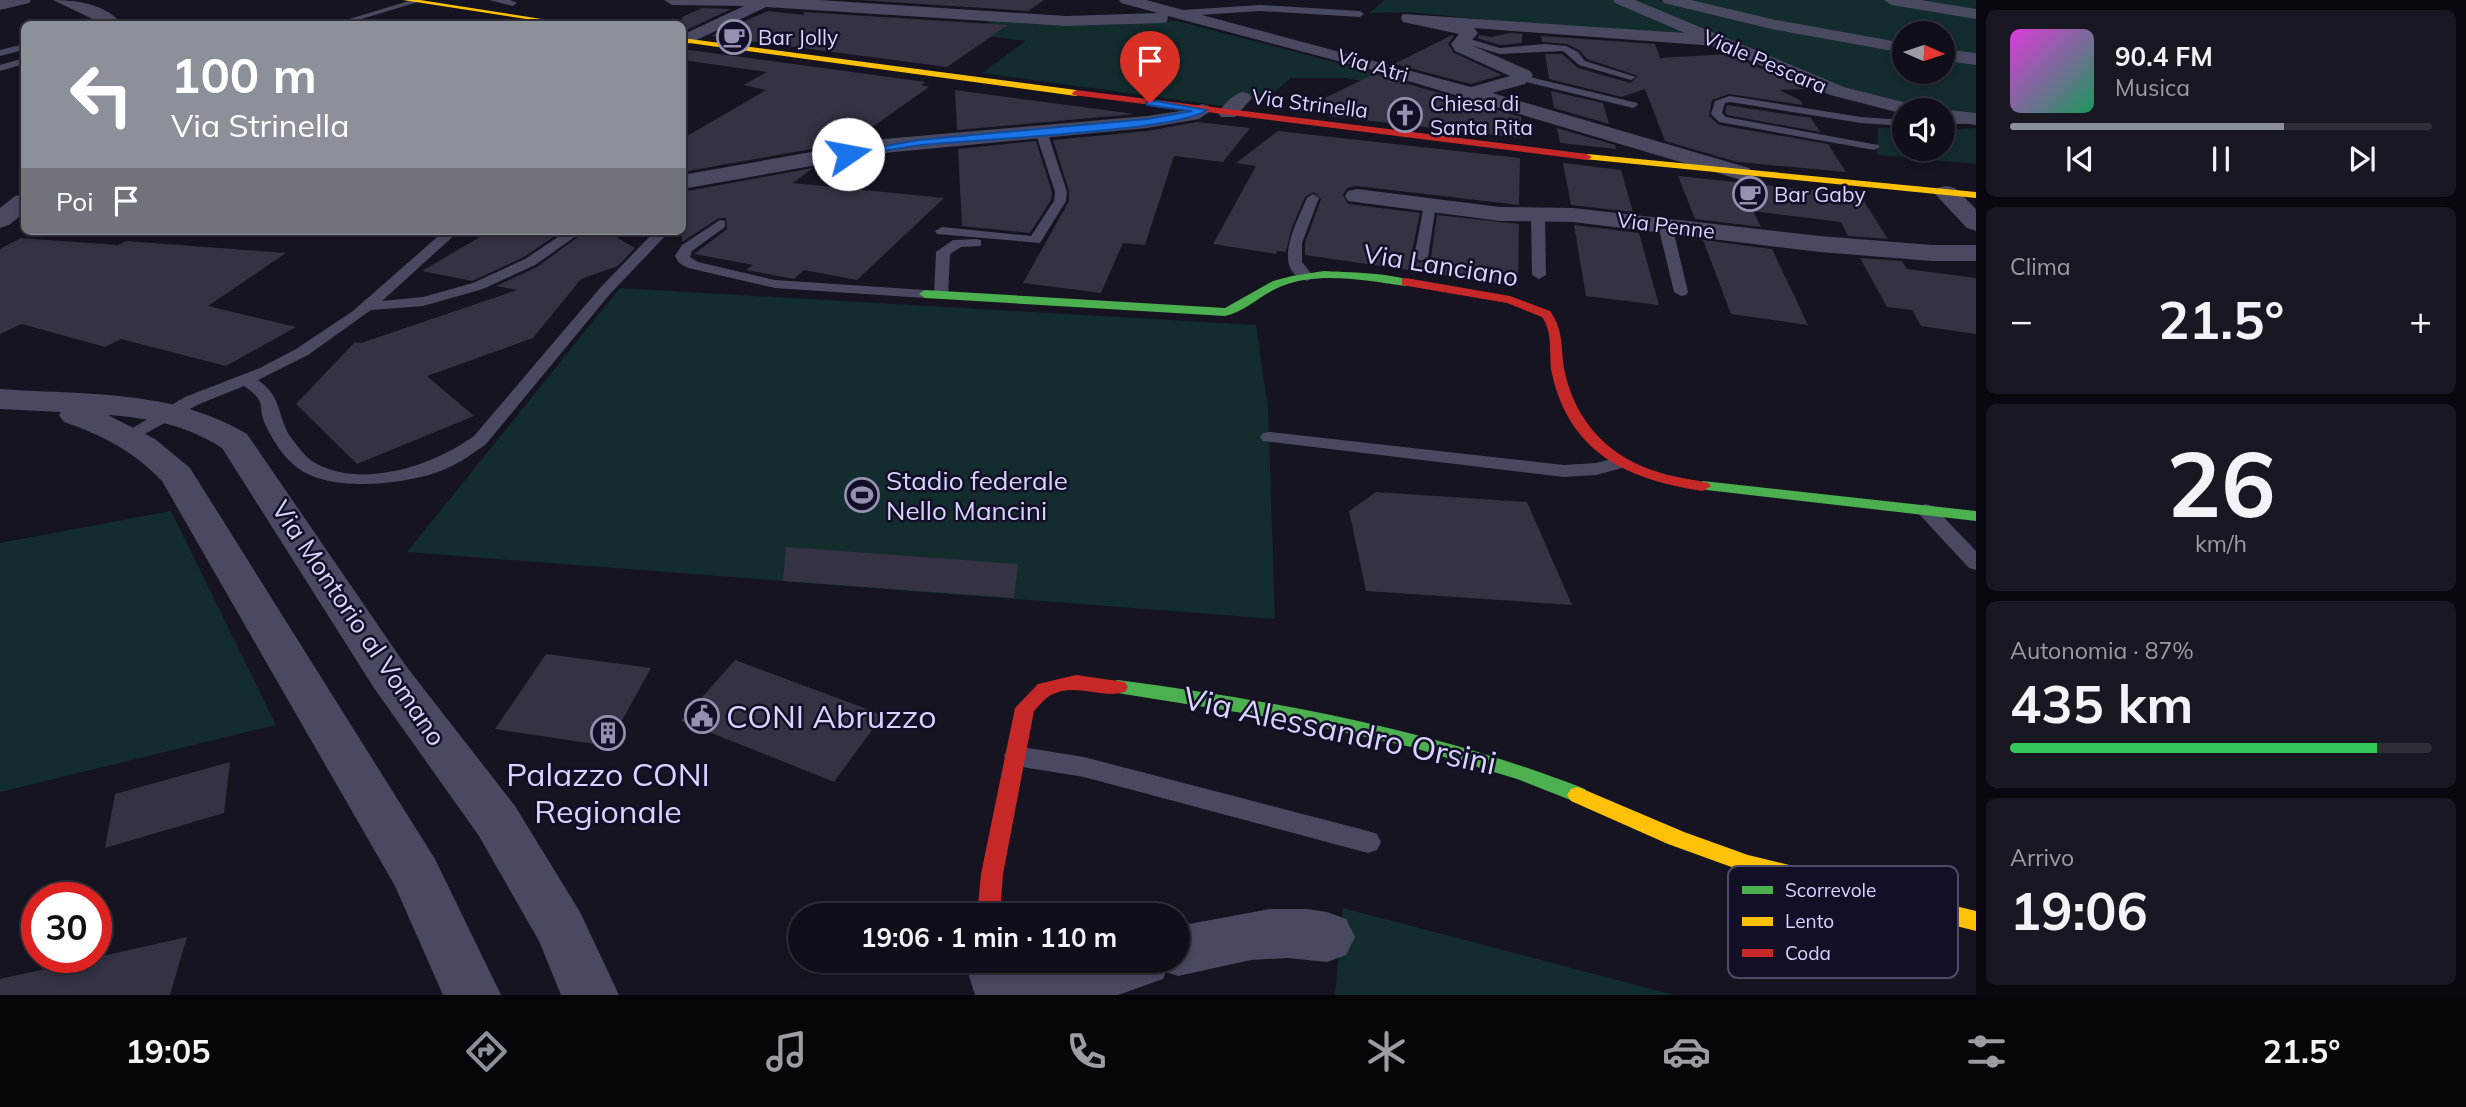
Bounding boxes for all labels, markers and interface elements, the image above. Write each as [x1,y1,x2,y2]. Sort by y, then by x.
cafe icon: Bar Jolly [715,18,753,56]
north arrow [1892,21,1955,84]
map controls [1892,21,1955,161]
street label: Viale Pescara [1699,23,1831,99]
place label: Bar Jolly [758,24,838,50]
pin [1120,31,1180,103]
text: 90.4 FM [2115,40,2213,73]
icon: arrive [1131,42,1169,80]
street label: Via Atri [1334,42,1412,88]
text: 100 m [171,44,317,105]
icon: left [56,49,147,140]
text: Musica [2115,73,2190,102]
street label: Via Strinella [1250,83,1370,123]
place label: Chiesa di Santa Rita [1430,90,1533,140]
church icon: Chiesa di Santa Rita [1386,96,1424,134]
button: sound [1892,98,1955,161]
text: Via Strinella [171,105,349,145]
position arrow [811,117,885,191]
icon: previous [2061,140,2099,178]
icon: pause [2202,140,2240,178]
icon: next [2343,140,2381,178]
cafe icon: Bar Gaby [1731,175,1769,213]
place label: Bar Gaby [1774,181,1866,207]
icon: arrive [107,182,145,220]
text: Poi [56,185,93,218]
street label: Via Penne [1616,206,1716,244]
street label: Via Lanciano [1361,236,1521,294]
text: Clima [2010,252,2071,281]
text: 21.5° [2158,287,2284,352]
text: − [2010,296,2033,344]
text: + [2409,296,2432,344]
text: 26 [2166,426,2276,540]
place label: Stadio federale Nello Mancini [886,464,1068,527]
sports icon: Stadio federale Nello Mancini [843,476,881,514]
street label: Via Montorio al Vomano [265,494,453,752]
text: km/h [2195,529,2247,558]
text: Autonomia · 87% [2010,636,2194,665]
text: 435 km [2010,671,2193,736]
street label: Via Alessandro Orsini [1180,677,1500,783]
place label: CONI Abruzzo [726,696,936,736]
public building icon: CONI Abruzzo [683,697,721,735]
building icon: Palazzo CONI Regionale [589,714,627,752]
place label: Palazzo CONI Regionale [506,754,710,831]
text: Arrivo [2010,843,2074,872]
legend [1728,866,1958,978]
text: Scorrevole [1785,878,1876,902]
text: 19:06 [2010,878,2148,943]
speed limit sign: 30 [21,882,112,973]
text: Lento [1785,909,1834,933]
text: 19:06 · 1 min · 110 m [861,921,1117,954]
text: Coda [1785,941,1831,965]
icon: directions [462,1027,511,1076]
icon: music [762,1027,811,1076]
icon: phone [1062,1027,1111,1076]
icon: climate [1362,1027,1411,1076]
icon: car [1662,1027,1711,1076]
icon: filters [1962,1027,2011,1076]
text: 19:05 [126,1031,210,1071]
text: 21.5° [2263,1031,2340,1071]

